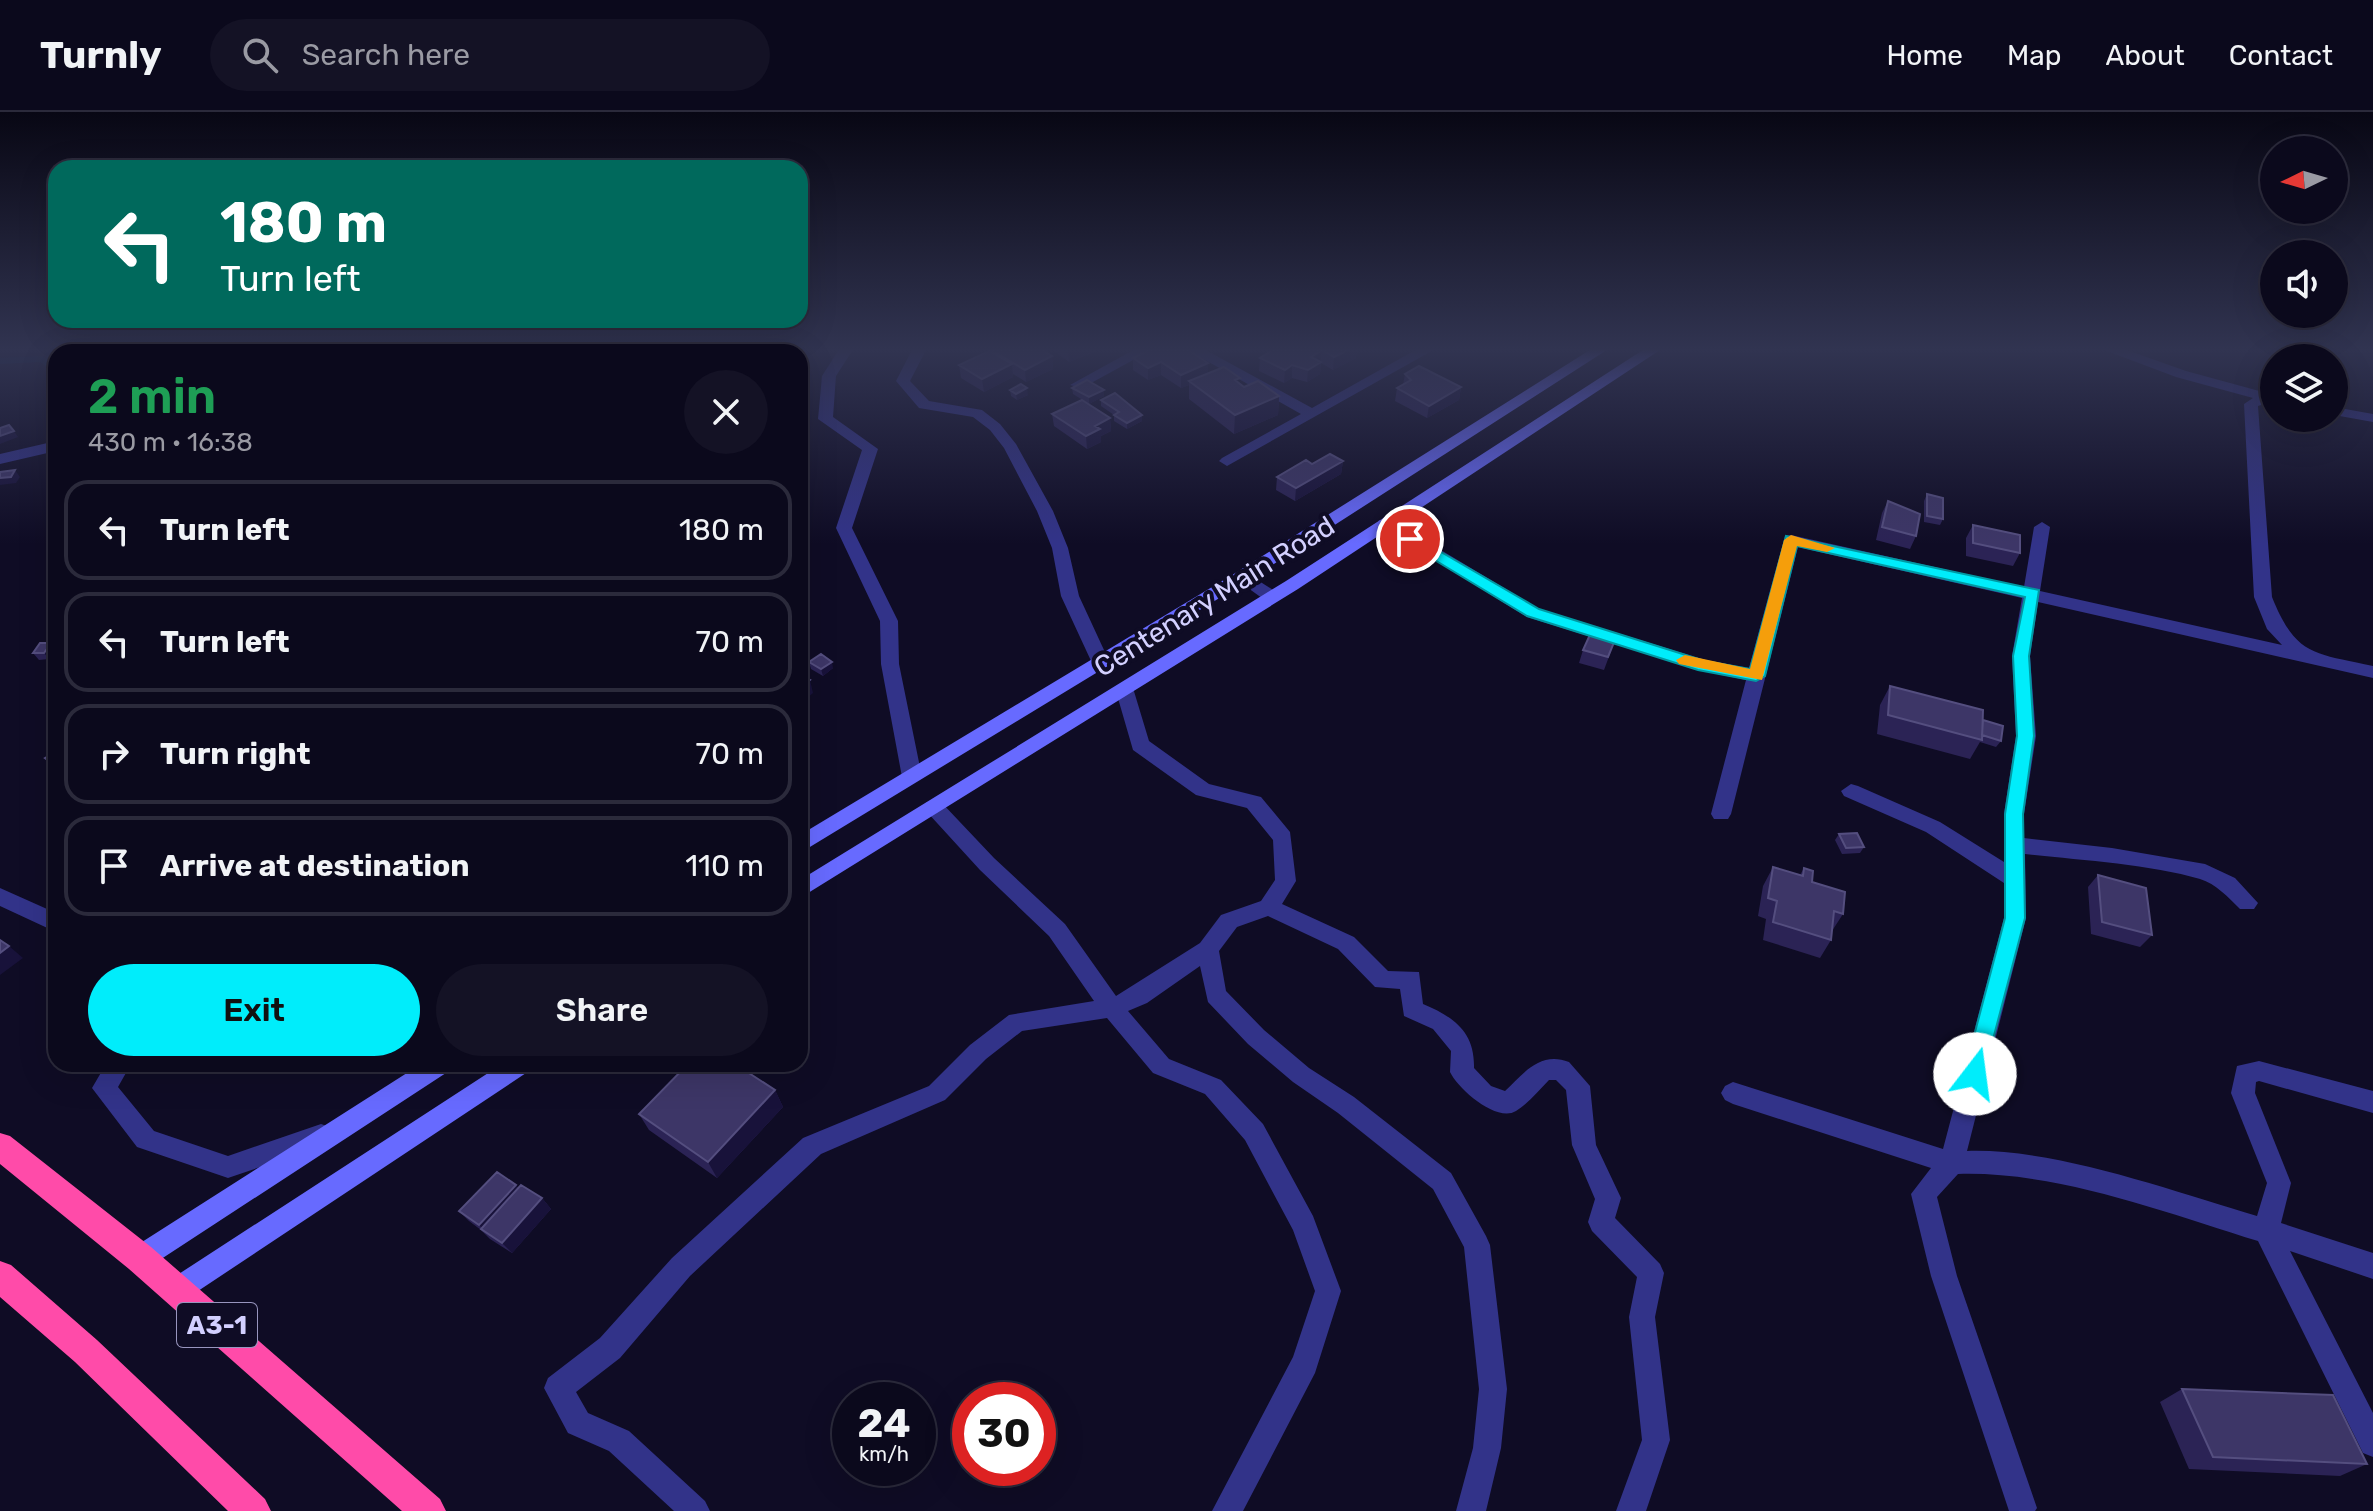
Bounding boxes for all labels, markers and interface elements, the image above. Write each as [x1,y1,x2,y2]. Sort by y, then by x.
search box [210,19,770,91]
text: Turnly [40,32,162,78]
icon: search [238,33,282,77]
text: Search here [302,37,470,73]
text: Home [1886,39,1963,72]
text: Map [2007,39,2061,72]
text: About [2105,39,2185,72]
text: Contact [2229,39,2333,72]
north arrow [2260,136,2348,224]
map controls [2260,136,2348,432]
text: 180 m [220,190,387,256]
icon: left [88,192,192,296]
button: sound [2260,240,2348,328]
text: Turn left [220,257,361,300]
button: layers [2260,344,2348,432]
text: 2 min [88,368,216,425]
button: close [684,370,768,454]
text: 430 m · 16:38 [88,427,253,458]
pin [1376,505,1444,573]
icon: left [92,508,136,552]
street label: Centenary Main Road [1088,509,1340,684]
text: Turn left [160,512,290,548]
text: 180 m [679,512,764,548]
icon: arrive [1388,517,1432,561]
icon: left [92,620,136,664]
text: Turn left [160,624,290,660]
text: 70 m [696,624,764,660]
icon: right [92,732,136,776]
text: Turn right [160,736,311,772]
text: 70 m [696,736,764,772]
icon: arrive [92,844,136,888]
text: Arrive at destination [160,848,470,884]
text: 110 m [685,848,764,884]
button: Exit [88,964,420,1056]
button: Share [436,964,768,1056]
position arrow [1933,1032,2017,1116]
road number: A3-1 [177,1303,257,1347]
speed limit sign: 30 [952,1382,1056,1486]
text: 24 [857,1400,911,1447]
text: km/h [859,1442,909,1466]

